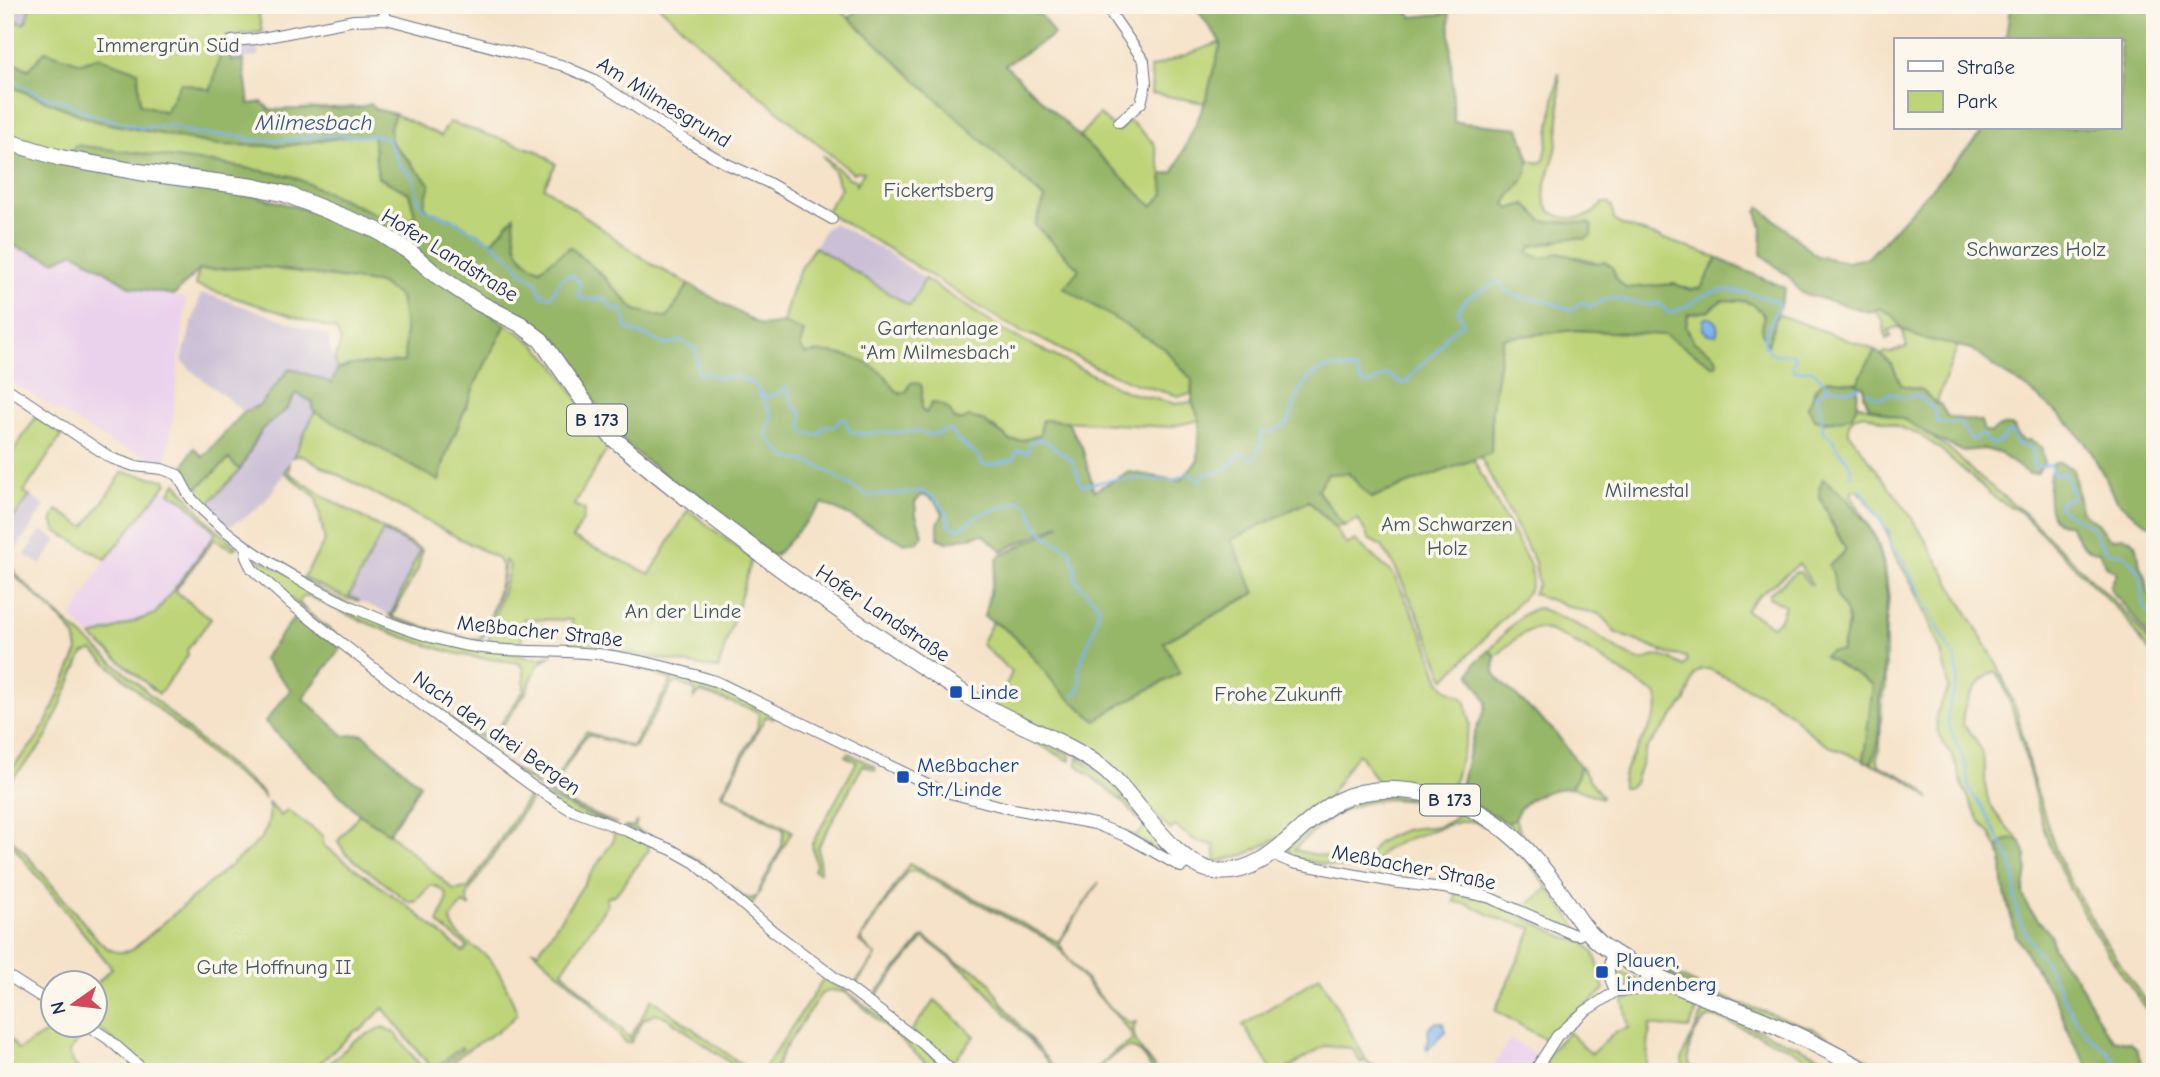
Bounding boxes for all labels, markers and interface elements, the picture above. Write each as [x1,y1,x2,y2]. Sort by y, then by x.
park label: Immergrün Süd [96,33,240,57]
legend [1894,38,2122,130]
street label: Am Milmesgrund [593,51,735,153]
text: Straße [1957,55,2015,79]
text: Park [1957,89,1997,113]
water label: Milmesbach [254,109,373,136]
park label: Fickertsberg [884,178,994,202]
street label: Hofer Landstraße [377,203,523,307]
park label: Schwarzes Holz [1966,237,2106,261]
park label: Gartenanlage "Am Milmesbach" [860,316,1016,364]
road number: B 173 [567,404,627,436]
park label: Milmestal [1605,478,1689,502]
park label: Am Schwarzen Holz [1381,512,1513,560]
street label: Hofer Landstraße [811,559,955,667]
park label: An der Linde [625,599,741,623]
street label: Meßbacher Straße [456,610,624,652]
street label: Nach den drei Bergen [409,666,585,800]
place label: Linde [970,680,1019,704]
park label: Frohe Zukunft [1214,682,1343,706]
marker: Linde [948,684,964,700]
place label: Meßbacher Str./Linde [917,753,1019,801]
marker: Meßbacher Str./Linde [895,769,911,785]
road number: B 173 [1420,785,1480,816]
street label: Meßbacher Straße [1330,839,1498,895]
place label: Plauen, Lindenberg [1616,948,1717,996]
park label: Gute Hoffnung II [196,955,352,979]
marker: Plauen, Lindenberg [1594,964,1610,980]
north arrow [38,968,108,1038]
text: N [46,999,71,1017]

